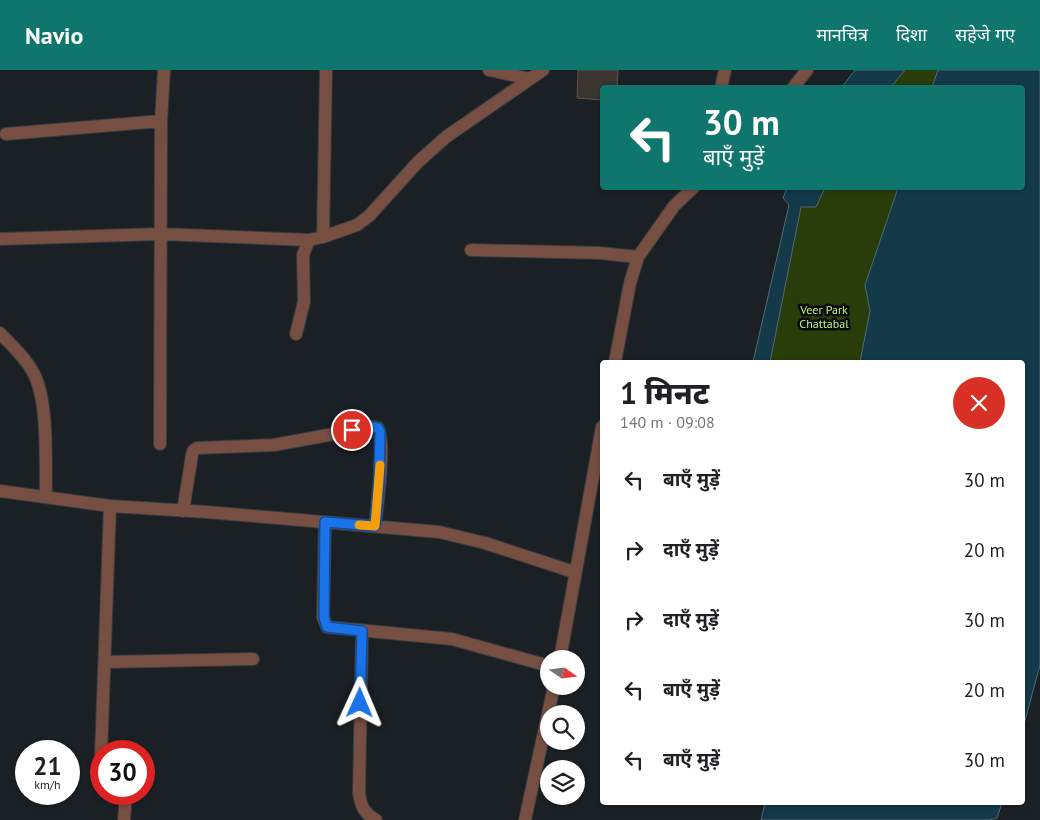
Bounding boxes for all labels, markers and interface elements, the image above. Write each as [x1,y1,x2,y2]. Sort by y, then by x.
text: Navio [25,20,83,51]
text: मानचित्र [816,23,868,46]
text: दिशा [896,23,927,46]
text: सहेजे गए [955,23,1015,46]
text: 30 m [703,99,780,145]
icon: left [620,105,685,170]
text: बाएँ मुड़ें [703,143,764,171]
park label: Veer Park Chattabal [799,302,849,331]
text: 1 मिनट [620,373,709,412]
button: close [953,377,1005,429]
pin [331,409,373,451]
text: 140 m · 09:08 [620,412,715,432]
icon: arrive [338,416,366,444]
icon: left [620,466,648,494]
text: बाएँ मुड़ें [663,467,720,491]
text: 30 m [964,468,1005,492]
icon: right [620,536,648,564]
text: दाएँ मुड़ें [663,537,719,561]
text: 20 m [964,538,1005,562]
icon: right [620,606,648,634]
text: दाएँ मुड़ें [663,607,719,631]
text: 30 m [964,608,1005,632]
north arrow [540,650,585,695]
map controls [540,650,585,805]
position arrow [333,676,385,728]
icon: left [620,676,648,704]
text: बाएँ मुड़ें [663,677,720,701]
text: 20 m [964,678,1005,702]
button: search [540,705,585,750]
speed limit sign: 30 [90,740,155,805]
icon: left [620,746,648,774]
text: बाएँ मुड़ें [663,747,720,771]
text: 30 m [964,748,1005,772]
text: 21 [33,750,62,782]
button: layers [540,760,585,805]
text: km/h [34,777,61,792]

